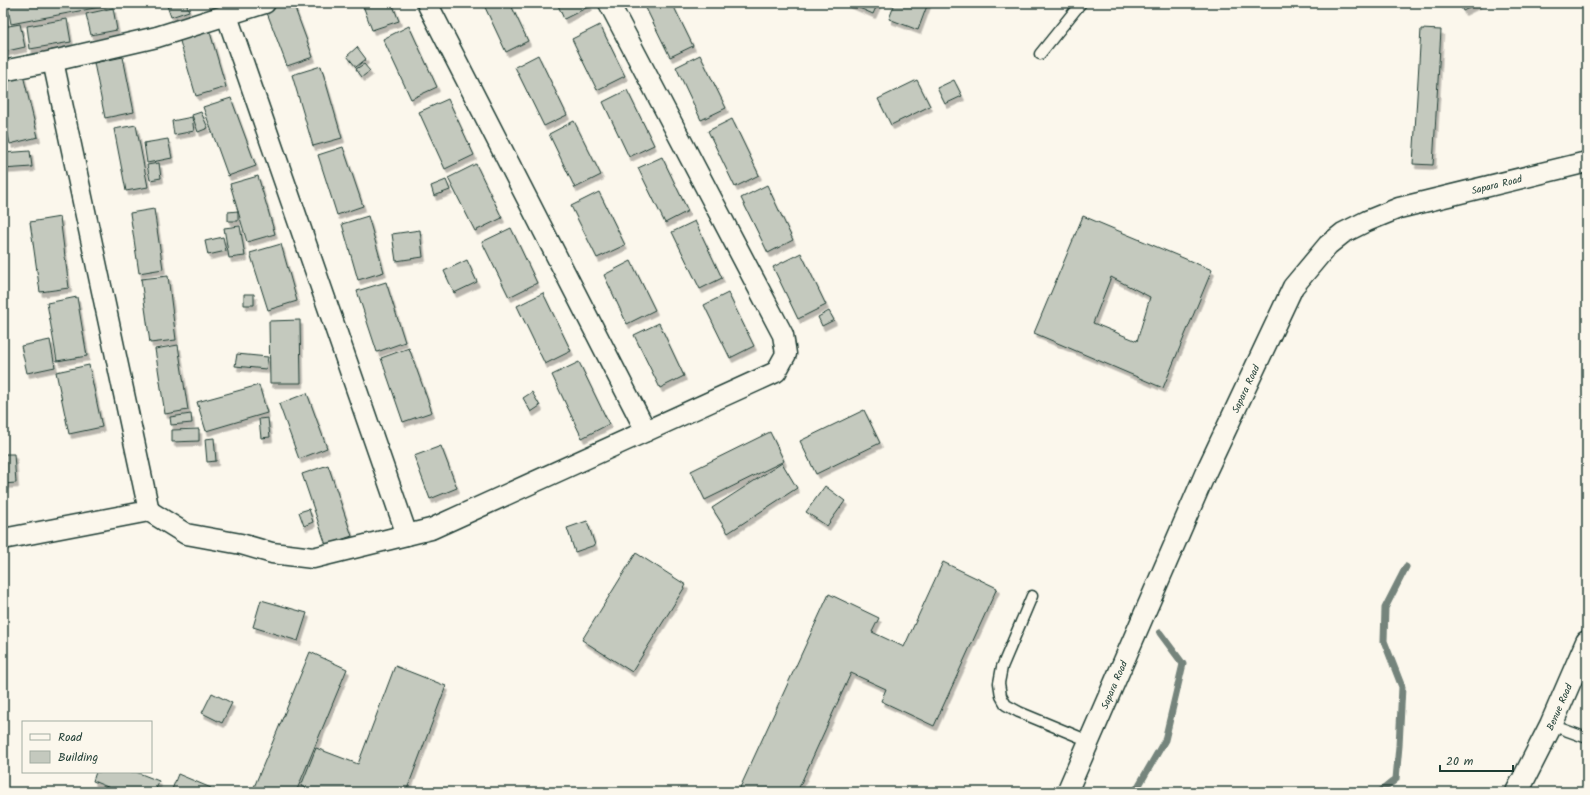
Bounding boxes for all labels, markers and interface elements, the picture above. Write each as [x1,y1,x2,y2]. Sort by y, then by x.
street label: Sapara Road [1470,171,1525,199]
street label: Sapara Road [1228,361,1265,416]
street label: Sapara Road [1097,657,1133,712]
street label: Benue Road [1543,680,1577,733]
legend [22,721,152,773]
text: Road [58,728,83,747]
scale bar [1440,747,1513,773]
text: Building [58,748,98,767]
text: 20 m [1446,752,1474,771]

